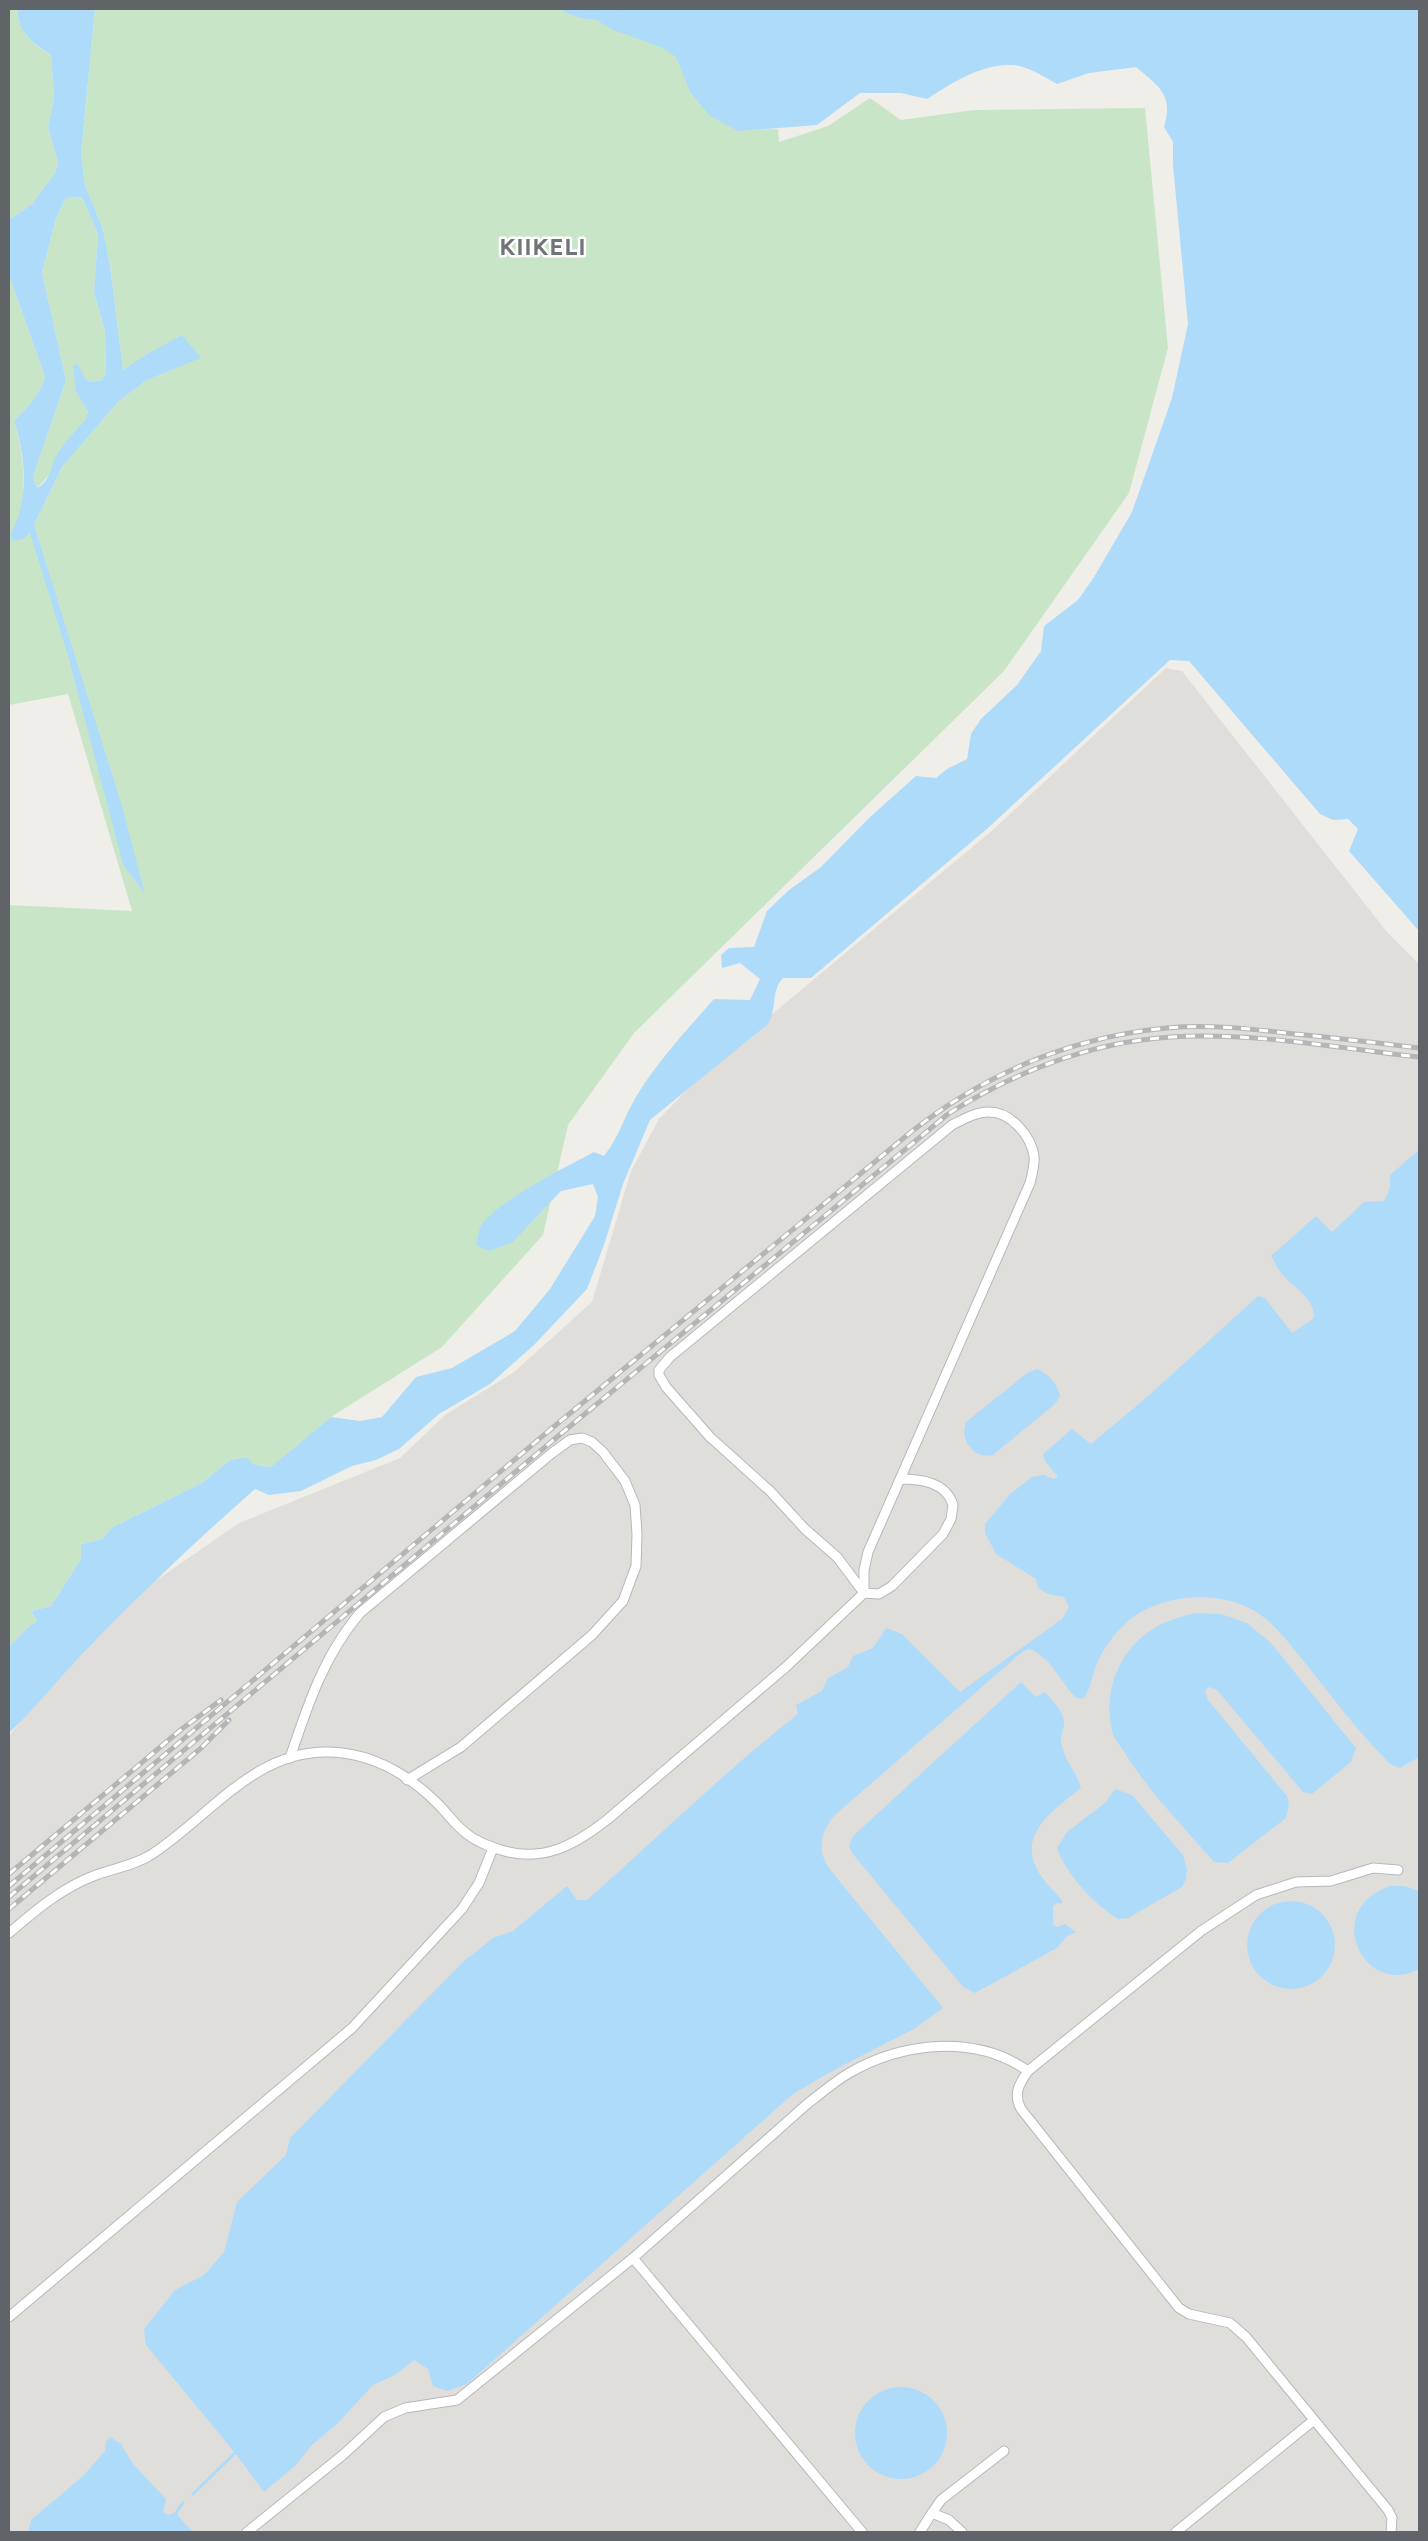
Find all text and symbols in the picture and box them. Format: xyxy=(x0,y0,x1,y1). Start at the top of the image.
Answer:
district label: KIIKELI xyxy=(500,232,586,261)

